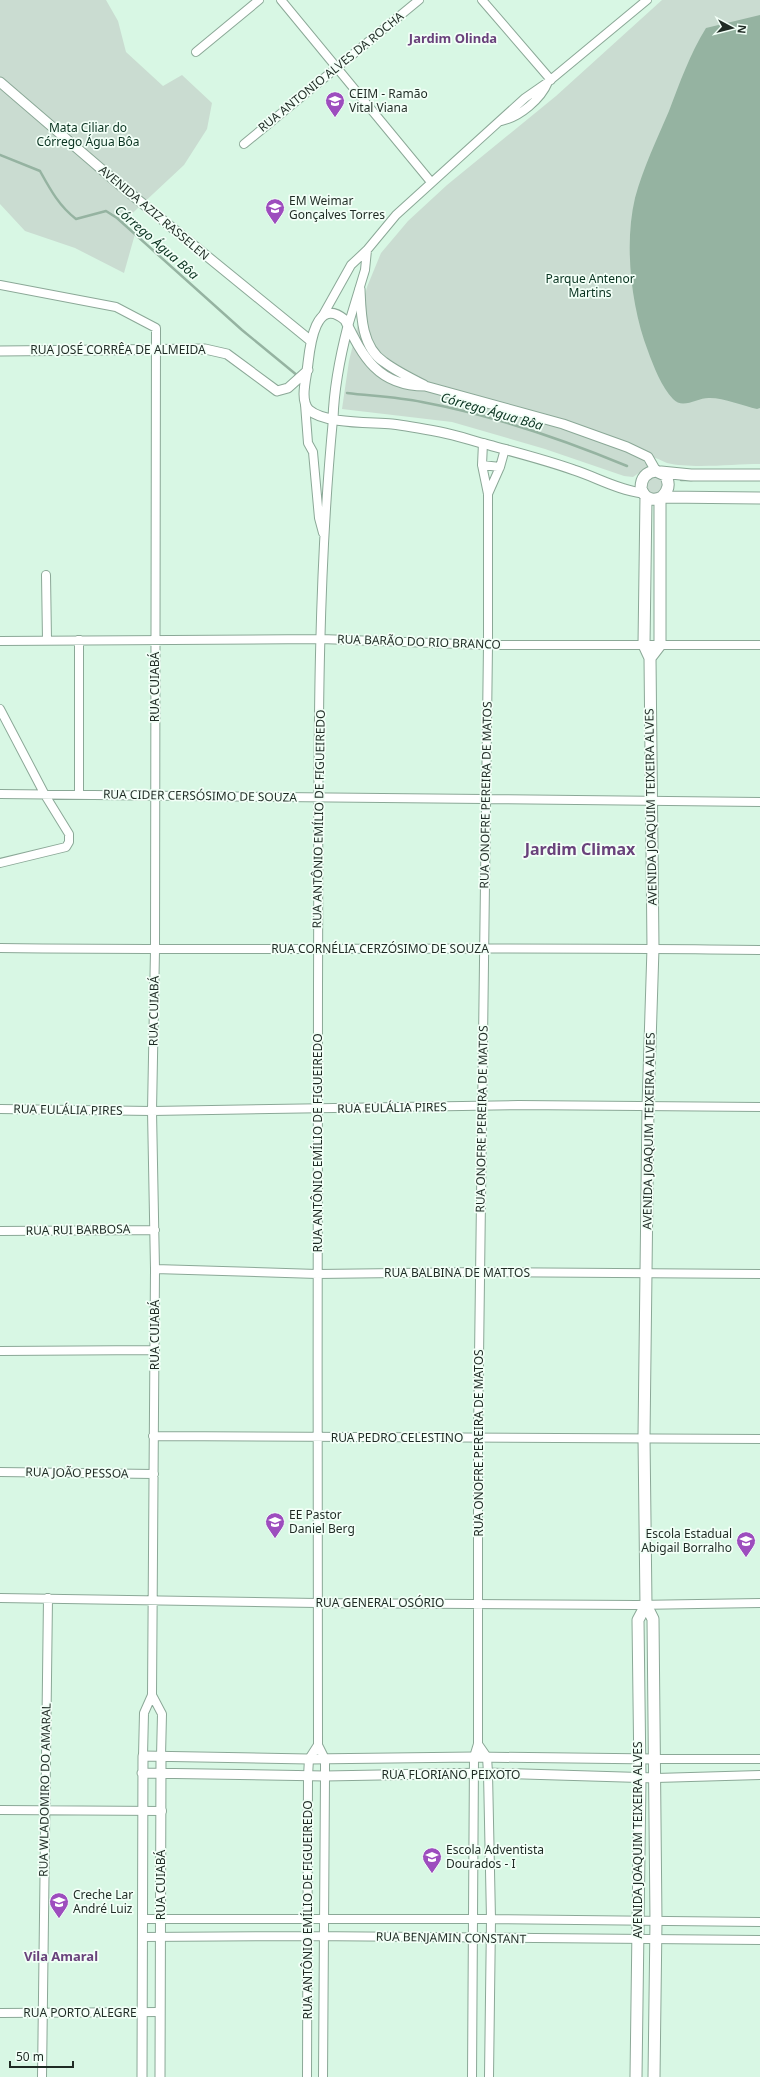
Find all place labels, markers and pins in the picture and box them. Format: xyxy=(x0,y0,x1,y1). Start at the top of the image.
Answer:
place label: CEIM - Ramão Vital Viana xyxy=(349,85,428,116)
school or university icon: CEIM - Ramão Vital Viana xyxy=(324,90,346,118)
place label: EM Weimar Gonçalves Torres xyxy=(289,192,385,223)
school or university icon: EM Weimar Gonçalves Torres xyxy=(264,197,286,225)
place label: EE Pastor Daniel Berg xyxy=(289,1506,355,1537)
school or university icon: EE Pastor Daniel Berg xyxy=(264,1511,286,1539)
place label: Escola Estadual Abigail Borralho xyxy=(641,1525,732,1556)
school or university icon: Escola Estadual Abigail Borralho xyxy=(735,1530,757,1558)
place label: Escola Adventista Dourados - I xyxy=(446,1841,544,1872)
school or university icon: Escola Adventista Dourados - I xyxy=(421,1846,443,1874)
place label: Creche Lar André Luiz xyxy=(73,1886,133,1917)
school or university icon: Creche Lar André Luiz xyxy=(48,1891,70,1919)

